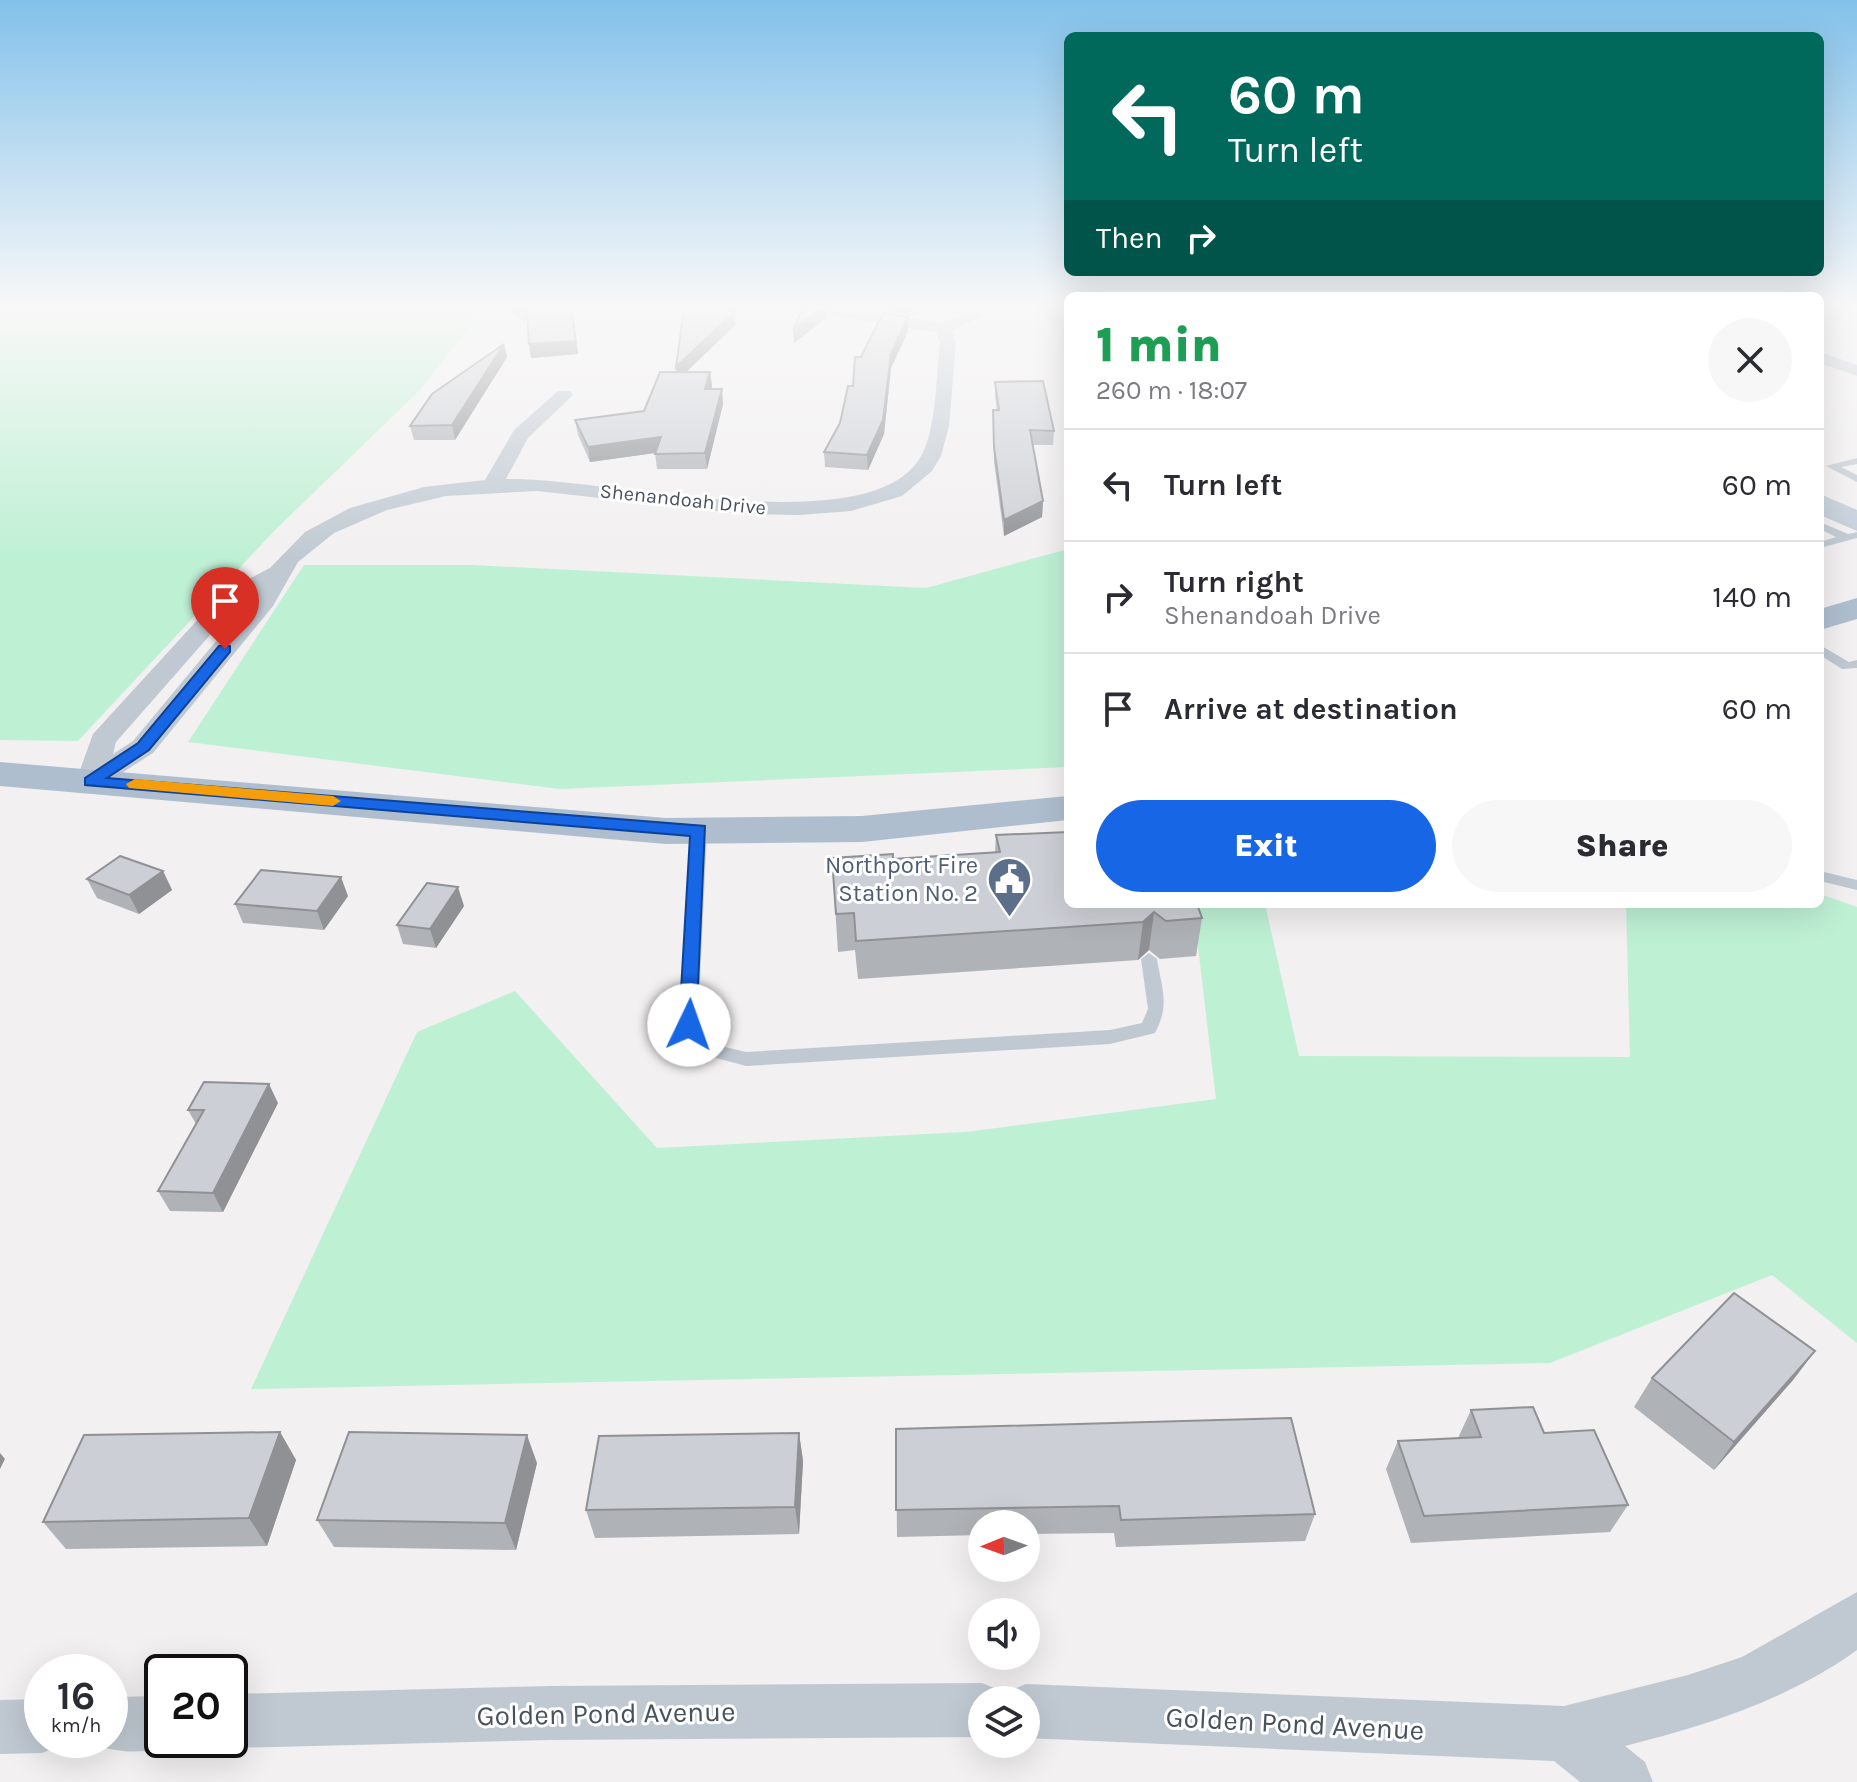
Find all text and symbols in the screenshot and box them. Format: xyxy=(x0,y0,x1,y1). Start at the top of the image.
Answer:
text: 60 m xyxy=(1228,62,1365,127)
icon: left xyxy=(1096,64,1200,168)
text: Turn left xyxy=(1228,129,1363,171)
icon: right xyxy=(1179,216,1223,260)
text: Then xyxy=(1096,220,1163,256)
text: 1 min xyxy=(1096,317,1222,373)
button: close xyxy=(1708,318,1792,402)
text: 260 m · 18:07 xyxy=(1096,375,1247,406)
icon: left xyxy=(1096,463,1140,507)
text: Turn left xyxy=(1164,467,1282,503)
text: 60 m xyxy=(1722,467,1792,503)
street label: Shenandoah Drive xyxy=(599,479,767,520)
text: Turn right xyxy=(1164,564,1304,600)
pin xyxy=(191,567,259,649)
icon: right xyxy=(1096,575,1140,619)
icon: arrive xyxy=(203,579,247,623)
text: 140 m xyxy=(1712,579,1792,615)
text: Shenandoah Drive xyxy=(1164,600,1381,631)
icon: arrive xyxy=(1096,687,1140,731)
text: Arrive at destination xyxy=(1164,691,1458,727)
text: 60 m xyxy=(1722,691,1792,727)
button: Exit xyxy=(1096,800,1436,892)
button: Share xyxy=(1452,800,1792,892)
place label: Northport Fire Station No. 2 xyxy=(825,851,978,907)
public building icon: Northport Fire Station No. 2 xyxy=(985,855,1033,918)
position arrow xyxy=(647,983,731,1067)
north arrow xyxy=(968,1510,1040,1582)
map controls xyxy=(968,1510,1040,1758)
button: sound xyxy=(968,1598,1040,1670)
speed limit sign: 20 xyxy=(144,1654,248,1758)
text: 16 xyxy=(57,1672,95,1719)
button: layers xyxy=(968,1686,1040,1758)
street label: Golden Pond Avenue xyxy=(476,1695,736,1732)
street label: Golden Pond Avenue xyxy=(1165,1700,1425,1747)
text: km/h xyxy=(51,1714,101,1737)

